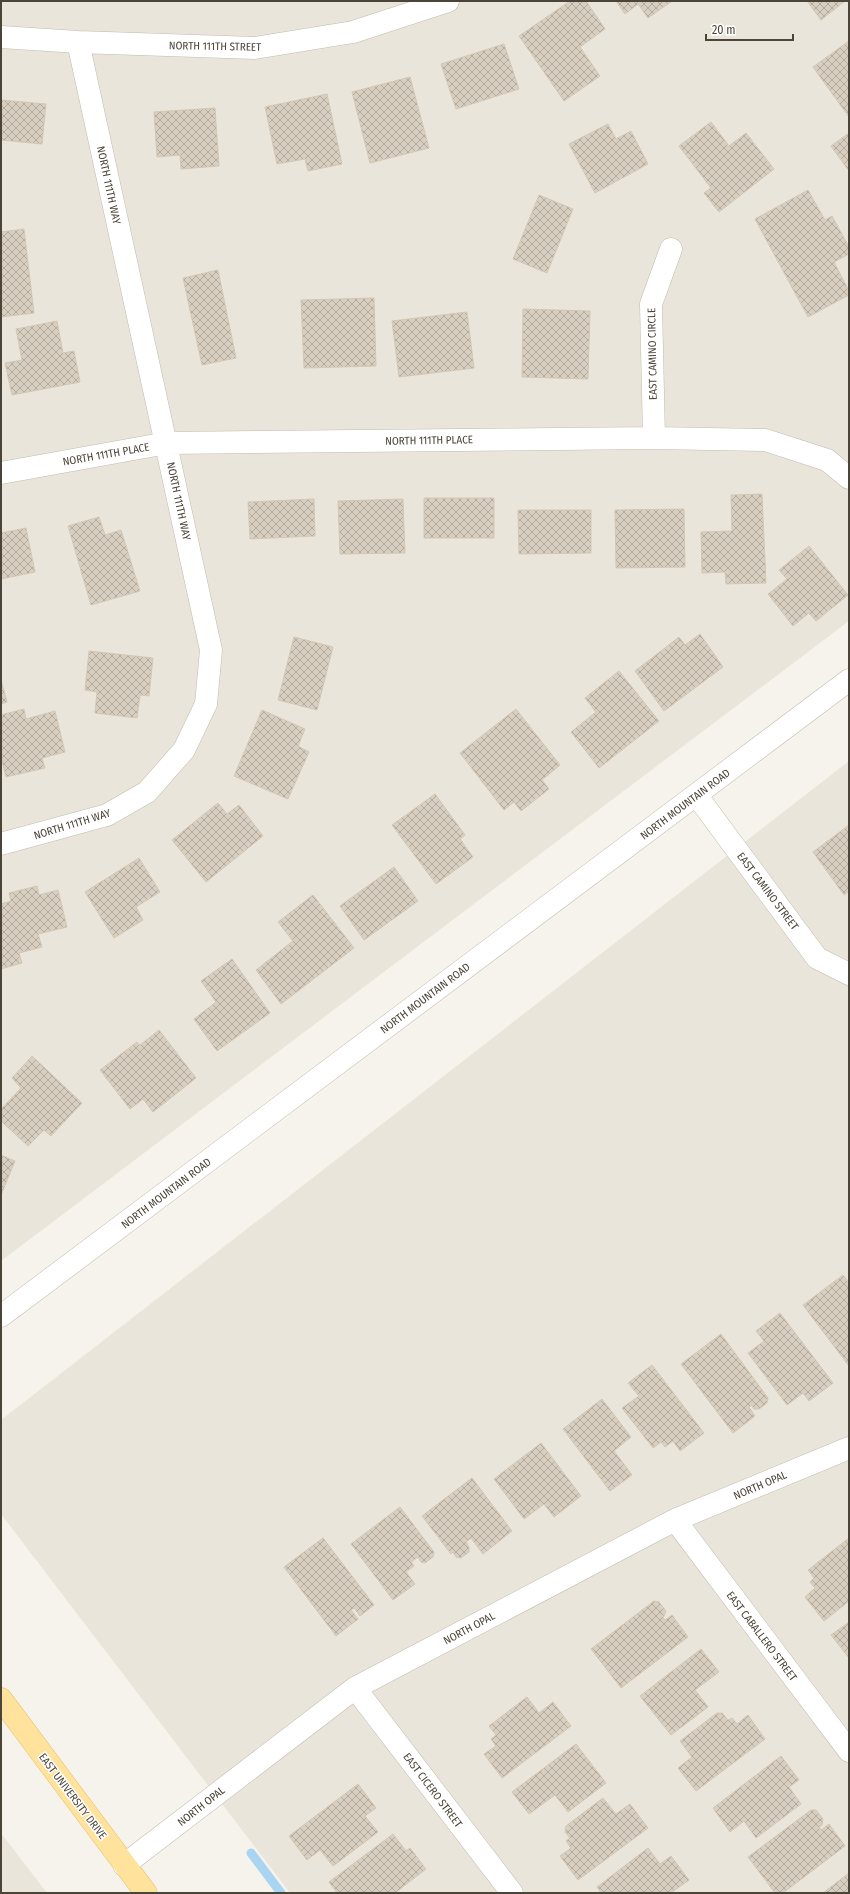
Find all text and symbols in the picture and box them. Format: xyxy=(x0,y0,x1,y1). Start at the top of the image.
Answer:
scale bar xyxy=(706,16,793,42)
text: 20 m xyxy=(712,23,736,37)
street label: NORTH 111TH STREET xyxy=(169,39,262,54)
street label: NORTH 111TH WAY xyxy=(94,145,123,226)
street label: EAST CAMINO CIRCLE xyxy=(645,308,660,400)
street label: NORTH 111TH PLACE xyxy=(385,433,473,448)
street label: NORTH 111TH PLACE xyxy=(62,440,150,469)
street label: NORTH 111TH WAY xyxy=(164,461,193,542)
street label: NORTH MOUNTAIN ROAD xyxy=(638,766,733,842)
street label: NORTH 111TH WAY xyxy=(32,806,113,842)
street label: EAST CAMINO STREET xyxy=(734,850,802,933)
street label: NORTH MOUNTAIN ROAD xyxy=(378,960,473,1036)
street label: NORTH MOUNTAIN ROAD xyxy=(119,1155,214,1231)
street label: NORTH OPAL xyxy=(732,1468,789,1502)
street label: EAST CABALLERO STREET xyxy=(724,1589,800,1684)
street label: NORTH OPAL xyxy=(441,1609,497,1647)
street label: EAST CICERO STREET xyxy=(400,1750,465,1831)
street label: EAST UNIVERSITY DRIVE xyxy=(36,1751,109,1842)
street label: NORTH OPAL xyxy=(175,1784,228,1829)

